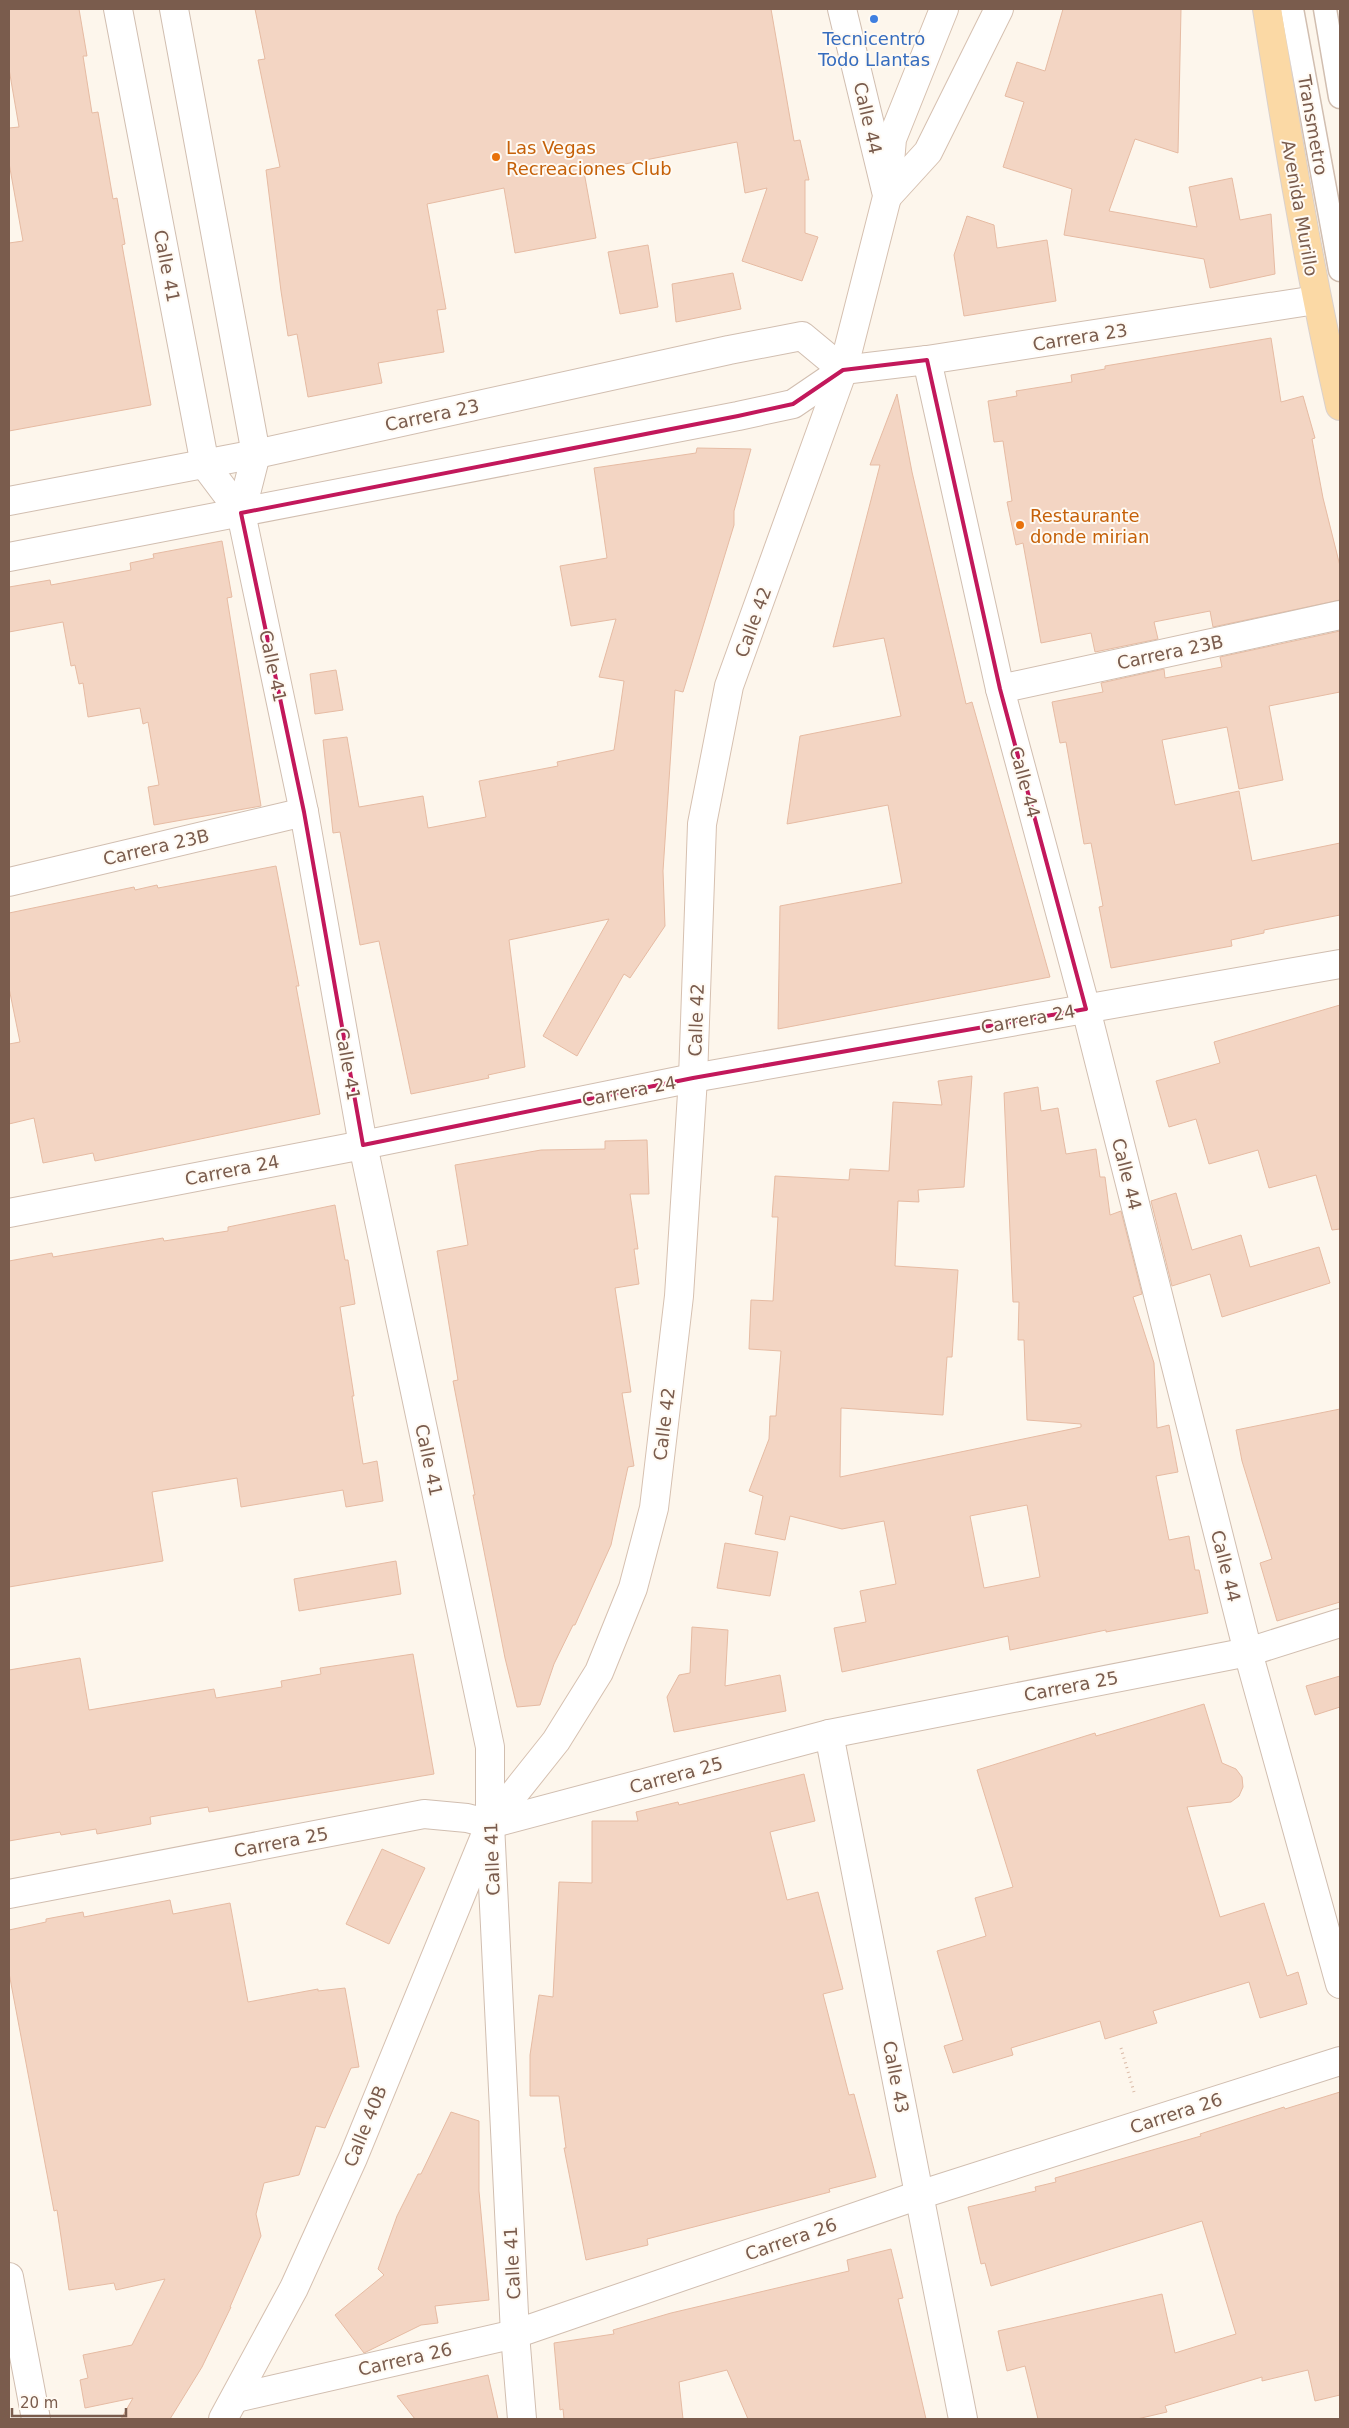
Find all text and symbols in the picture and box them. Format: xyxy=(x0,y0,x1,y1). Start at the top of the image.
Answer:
marker: Tecnicentro Todo Llantas xyxy=(868,13,880,25)
place label: Tecnicentro Todo Llantas xyxy=(817,28,930,70)
street label: Transmetro xyxy=(1294,72,1332,177)
street label: Calle 44 xyxy=(850,80,886,156)
place label: Las Vegas Recreaciones Club xyxy=(506,137,672,179)
street label: Avenida Murillo xyxy=(1278,138,1322,278)
marker: Las Vegas Recreaciones Club xyxy=(490,151,502,163)
street label: Calle 41 xyxy=(150,228,184,304)
street label: Carrera 23 xyxy=(1031,319,1129,355)
street label: Carrera 23 xyxy=(383,395,481,435)
place label: Restaurante donde mirian xyxy=(1030,505,1149,547)
marker: Restaurante donde mirian xyxy=(1014,519,1026,531)
street label: Calle 42 xyxy=(731,584,775,660)
street label: Calle 41 xyxy=(255,628,291,704)
street label: Carrera 23B xyxy=(1115,630,1225,674)
street label: Calle 44 xyxy=(1005,744,1045,820)
street label: Carrera 23B xyxy=(101,825,211,869)
street label: Calle 42 xyxy=(684,983,708,1057)
street label: Carrera 24 xyxy=(979,1000,1077,1038)
street label: Calle 41 xyxy=(331,1026,365,1102)
street label: Carrera 24 xyxy=(580,1072,678,1110)
street label: Calle 44 xyxy=(1108,1136,1146,1212)
street label: Carrera 24 xyxy=(183,1151,281,1189)
street label: Calle 42 xyxy=(649,1386,679,1462)
street label: Calle 41 xyxy=(411,1422,447,1498)
street label: Calle 44 xyxy=(1207,1528,1245,1604)
street label: Carrera 25 xyxy=(1022,1667,1120,1705)
street label: Carrera 25 xyxy=(627,1752,725,1798)
street label: Calle 41 xyxy=(480,1822,504,1896)
street label: Carrera 25 xyxy=(232,1823,330,1861)
street label: Calle 43 xyxy=(879,2039,913,2115)
street label: Calle 40B xyxy=(339,2082,391,2170)
street label: Carrera 26 xyxy=(1127,2088,1225,2138)
street label: Carrera 26 xyxy=(742,2213,840,2265)
street label: Calle 41 xyxy=(500,2226,524,2300)
street label: Carrera 26 xyxy=(356,2338,454,2380)
scale bar xyxy=(12,2386,126,2418)
text: 20 m xyxy=(20,2394,58,2412)

